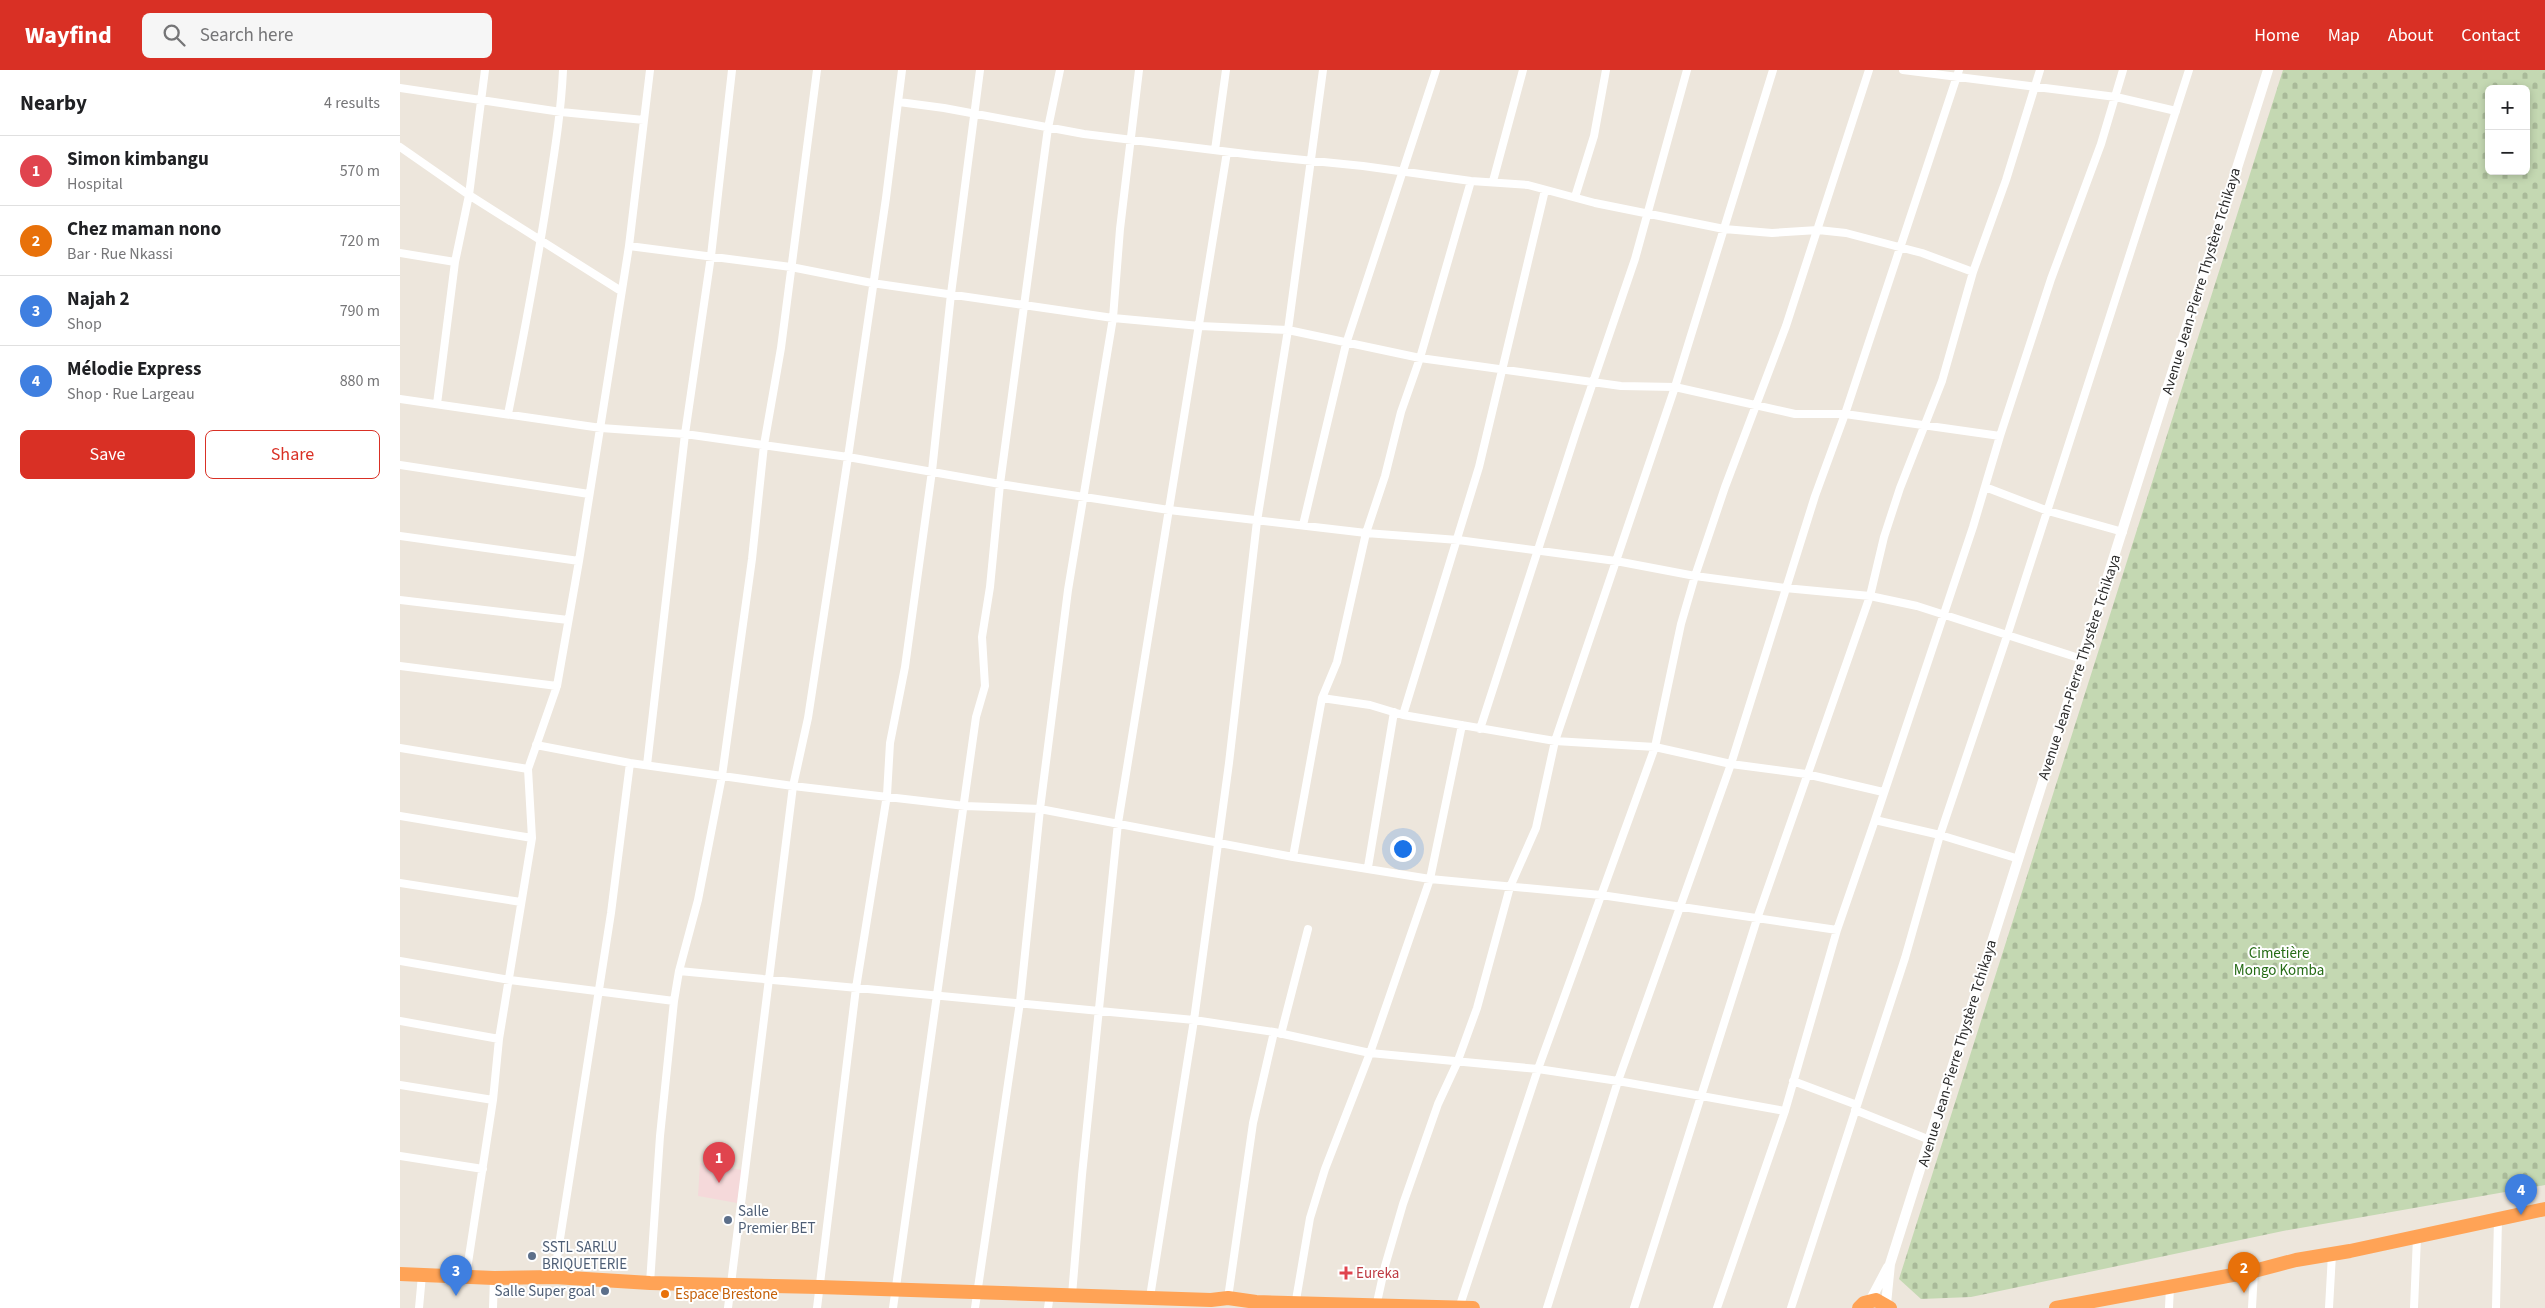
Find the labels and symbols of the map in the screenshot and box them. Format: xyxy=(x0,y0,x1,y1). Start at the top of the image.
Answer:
street label: Avenue Jean-Pierre Thystère Tchikaya xyxy=(2157,165,2246,397)
street label: Avenue Jean-Pierre Thystère Tchikaya xyxy=(2033,552,2126,783)
your location xyxy=(1390,836,1416,862)
street label: Avenue Jean-Pierre Thystère Tchikaya xyxy=(1913,937,2002,1169)
park label: Cimetière Mongo Komba xyxy=(2234,943,2324,981)
pin: 1 xyxy=(703,1142,735,1183)
pin: 4 xyxy=(2505,1174,2537,1215)
place label: Salle Premier BET xyxy=(738,1201,816,1239)
marker: Salle Premier BET xyxy=(722,1214,734,1226)
place label: SSTL SARLU BRIQUETERIE xyxy=(542,1237,627,1275)
marker: SSTL SARLU BRIQUETERIE xyxy=(526,1250,538,1262)
pin: 2 xyxy=(2228,1252,2260,1293)
pin: 3 xyxy=(440,1255,472,1296)
place label: Eureka xyxy=(1356,1263,1399,1284)
marker: Eureka xyxy=(1340,1267,1352,1279)
place label: Salle Super goal xyxy=(495,1281,595,1302)
place label: Espace Brestone xyxy=(675,1284,778,1305)
marker: Salle Super goal xyxy=(599,1285,611,1297)
marker: Espace Brestone xyxy=(659,1288,671,1300)

